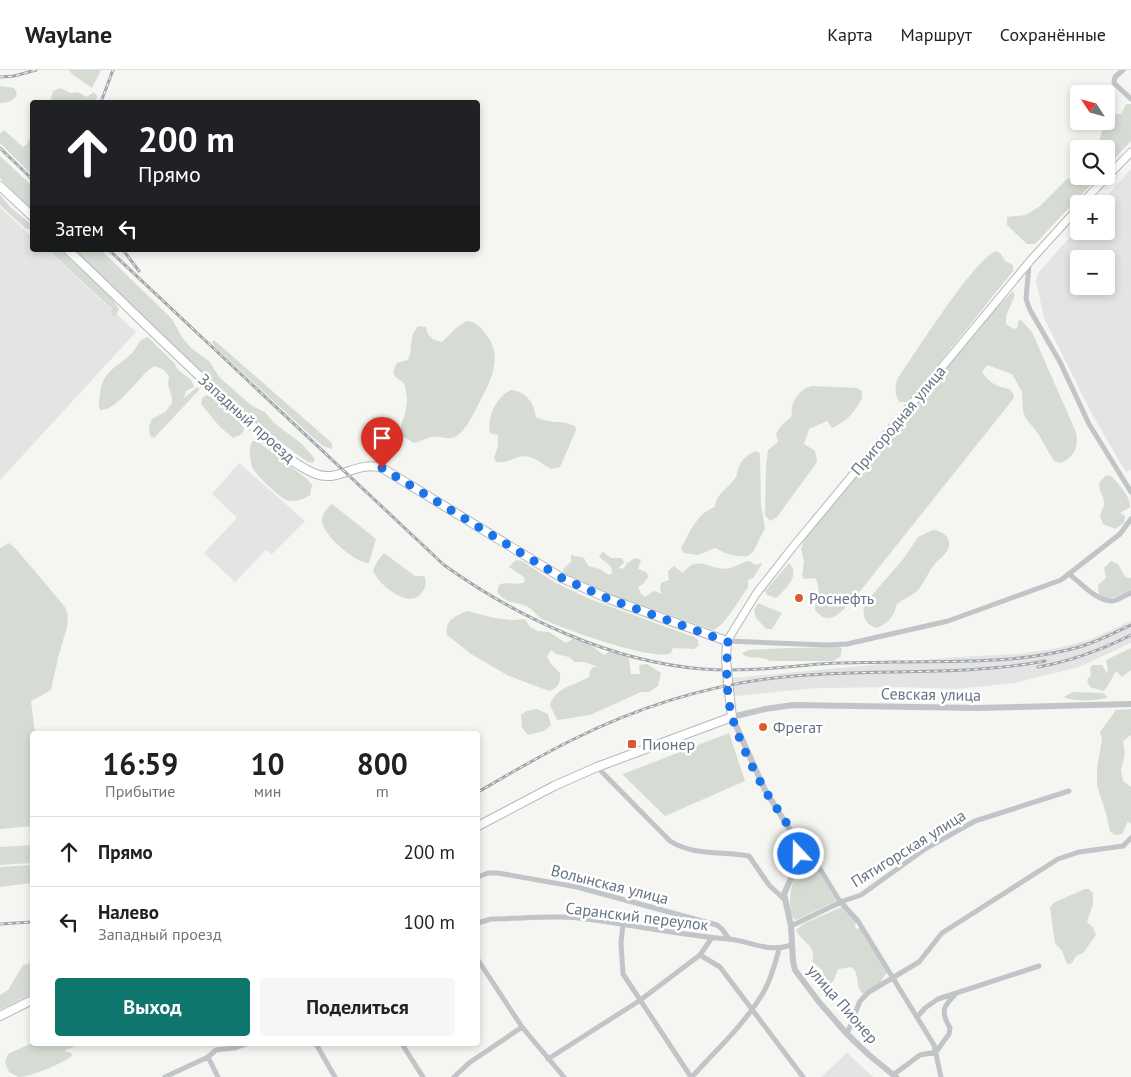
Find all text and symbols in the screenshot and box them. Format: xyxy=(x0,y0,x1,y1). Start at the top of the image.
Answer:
text: Waylane xyxy=(25,19,112,50)
text: Карта xyxy=(827,23,873,46)
text: Маршрут xyxy=(901,23,972,46)
text: Сохранённые xyxy=(1000,23,1106,46)
north arrow xyxy=(1070,85,1115,130)
map controls xyxy=(1070,85,1115,295)
text: 200 m xyxy=(138,116,235,162)
icon: ahead xyxy=(55,120,120,185)
button: search xyxy=(1070,140,1115,185)
text: Прямо xyxy=(138,160,201,188)
button: + xyxy=(1070,195,1115,240)
icon: left xyxy=(114,215,142,243)
text: Затем xyxy=(55,217,104,241)
button: − xyxy=(1070,250,1115,295)
street label: Пригородная улица xyxy=(846,361,950,479)
street label: Западный проезд xyxy=(194,369,300,467)
pin xyxy=(361,417,403,468)
icon: arrive xyxy=(368,424,396,452)
place label: Роснефть xyxy=(809,588,874,608)
marker: Роснефть xyxy=(793,592,805,604)
street label: Севская улица xyxy=(881,683,981,705)
place label: Фрегат xyxy=(773,717,823,737)
marker: Фрегат xyxy=(757,721,769,733)
place label: Пионер xyxy=(642,734,695,754)
marker: Пионер xyxy=(626,738,638,750)
text: 16:59 xyxy=(102,744,178,783)
text: 10 xyxy=(251,744,285,783)
text: 800 xyxy=(357,744,408,783)
text: Прибытие xyxy=(105,781,175,801)
text: мин xyxy=(254,781,281,801)
text: m xyxy=(376,781,389,801)
street label: Пятигорская улица xyxy=(847,805,969,891)
position arrow xyxy=(772,827,824,879)
icon: ahead xyxy=(55,838,83,866)
text: Прямо xyxy=(98,840,153,864)
text: 200 m xyxy=(403,840,455,864)
street label: Волынская улица xyxy=(549,860,671,908)
street label: Саранский переулок xyxy=(565,897,710,935)
text: Налево xyxy=(98,900,159,924)
icon: left xyxy=(55,908,83,936)
text: 100 m xyxy=(403,910,455,934)
text: Западный проезд xyxy=(98,924,222,944)
street label: улица Пионер xyxy=(803,960,883,1048)
button: Выход xyxy=(55,978,250,1036)
button: Поделиться xyxy=(260,978,455,1036)

